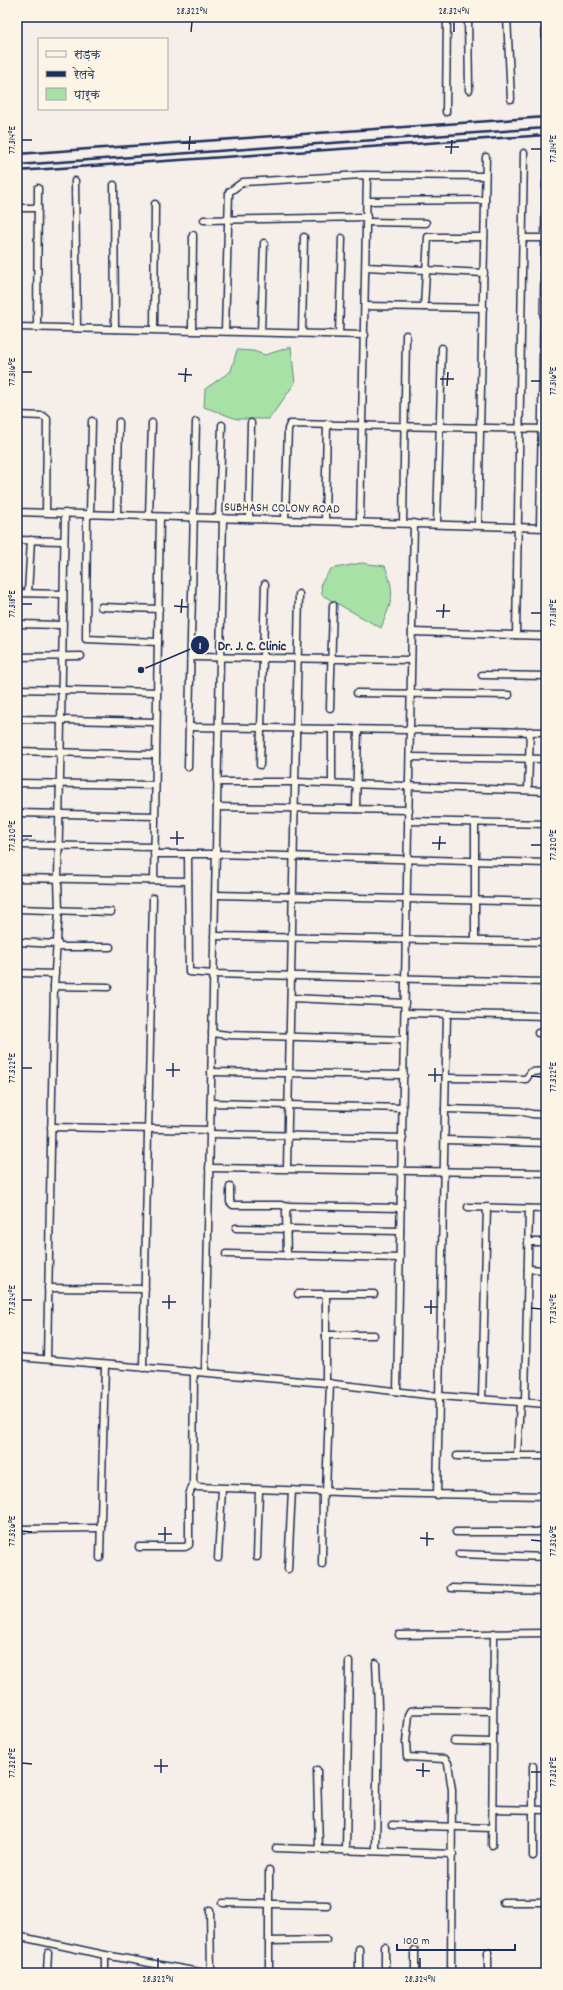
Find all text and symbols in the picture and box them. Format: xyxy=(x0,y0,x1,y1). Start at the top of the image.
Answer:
text: 28.322°N xyxy=(176,5,208,19)
text: 28.324°N xyxy=(438,5,470,19)
legend xyxy=(38,38,168,110)
text: सड़क xyxy=(73,47,102,64)
text: रेलवे xyxy=(72,67,95,84)
text: पार्क xyxy=(73,87,101,104)
text: 77.314°E xyxy=(6,126,20,154)
text: 77.314°E xyxy=(547,135,561,163)
text: 77.316°E xyxy=(6,357,20,386)
text: 77.316°E xyxy=(547,366,561,395)
street label: SUBHASH COLONY ROAD xyxy=(224,498,340,520)
text: 77.318°E xyxy=(6,590,20,618)
text: 77.318°E xyxy=(547,599,561,627)
callout: Dr. J. C. Clinic xyxy=(190,632,294,658)
text: Dr. J. C. Clinic xyxy=(218,637,287,657)
text: 1 xyxy=(199,638,202,655)
text: 77.320°E xyxy=(6,820,20,852)
text: 77.320°E xyxy=(547,829,561,861)
text: 77.322°E xyxy=(6,1052,20,1083)
text: 77.322°E xyxy=(547,1061,561,1092)
text: 77.324°E xyxy=(6,1285,20,1315)
text: 77.324°E xyxy=(547,1294,561,1324)
text: 77.326°E xyxy=(6,1515,20,1546)
text: 77.326°E xyxy=(547,1525,561,1556)
text: 77.328°E xyxy=(6,1748,20,1778)
text: 77.328°E xyxy=(547,1757,561,1787)
scale bar xyxy=(397,1926,515,1952)
text: 100 m xyxy=(403,1933,430,1950)
text: 28.322°N xyxy=(142,1973,174,1987)
text: 28.324°N xyxy=(404,1973,436,1987)

